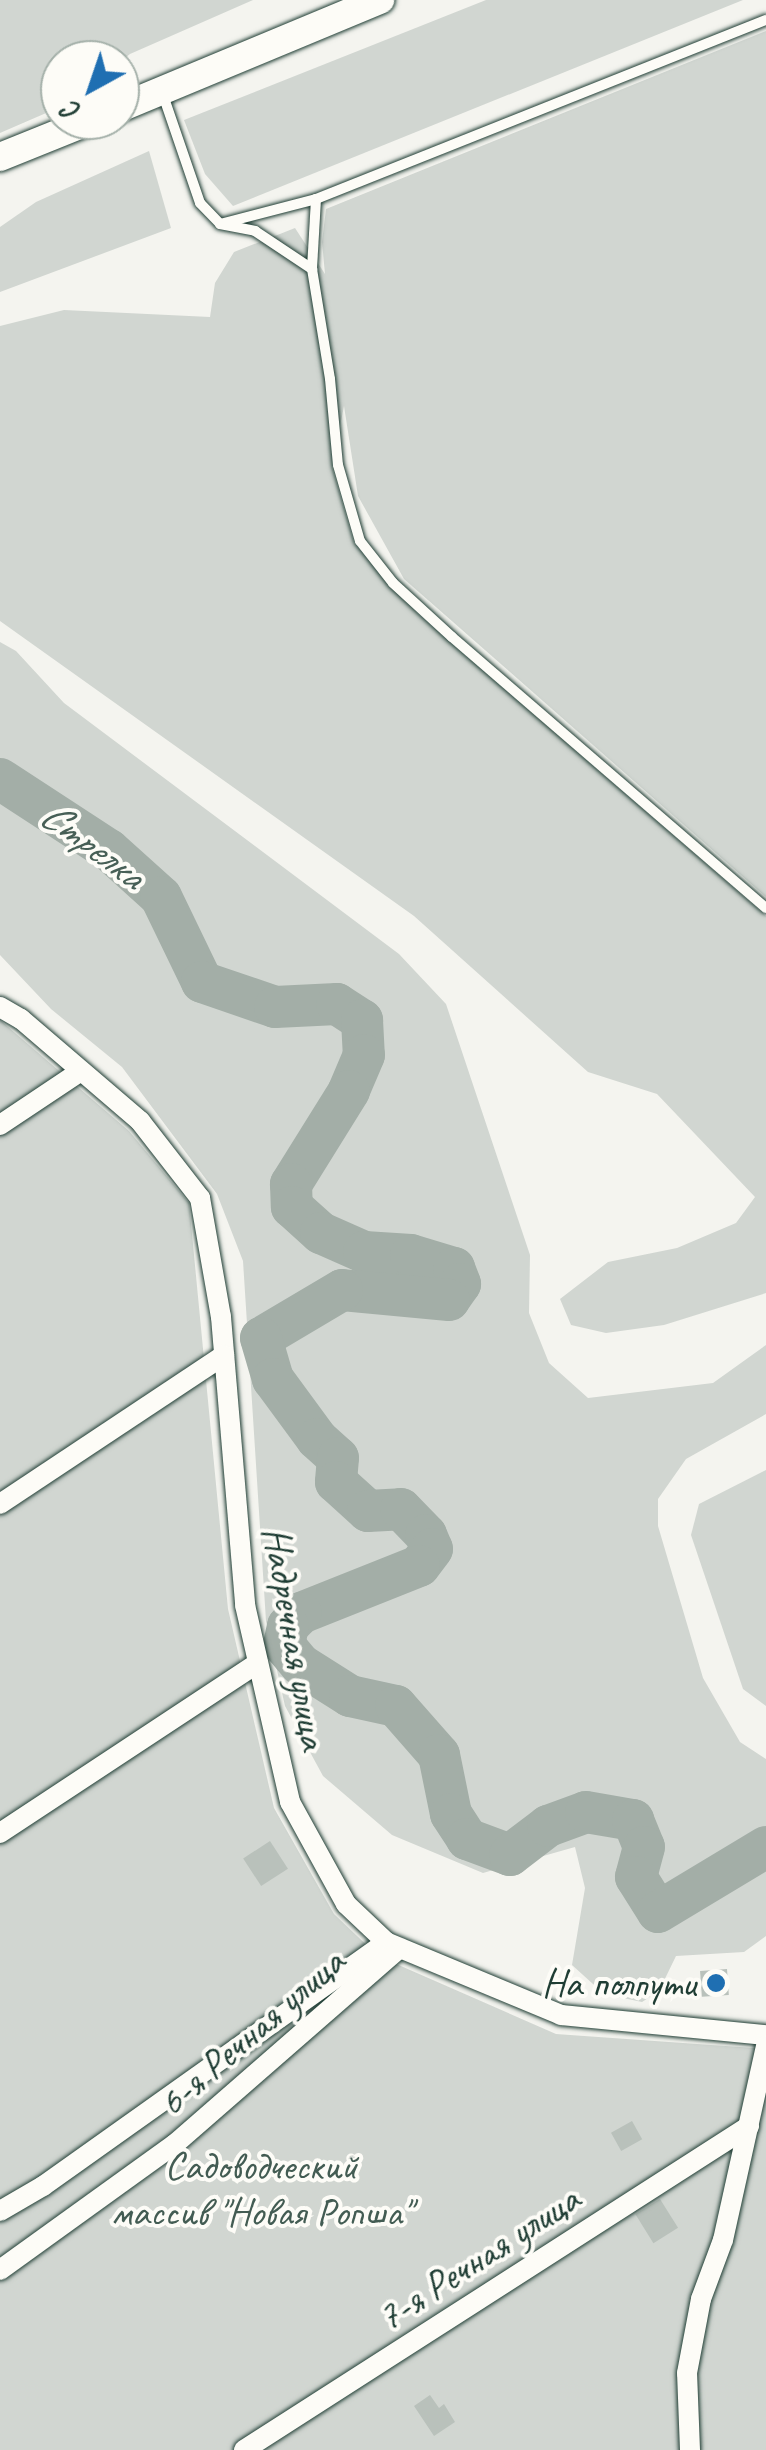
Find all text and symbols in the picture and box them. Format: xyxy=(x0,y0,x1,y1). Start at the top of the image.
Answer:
north arrow xyxy=(40,40,140,140)
text: С xyxy=(55,94,88,130)
water label: Стрелка xyxy=(30,790,154,900)
street label: Надречная улица xyxy=(251,1521,339,1755)
street label: 6-я Речная улица xyxy=(148,1938,354,2126)
place label: На полпути xyxy=(542,1959,696,2007)
marker: На полпути xyxy=(705,1972,727,1994)
park label: Садоводческий массив "Новая Ропша" xyxy=(112,2142,410,2236)
street label: 7-я Речная улица xyxy=(368,2175,588,2341)

